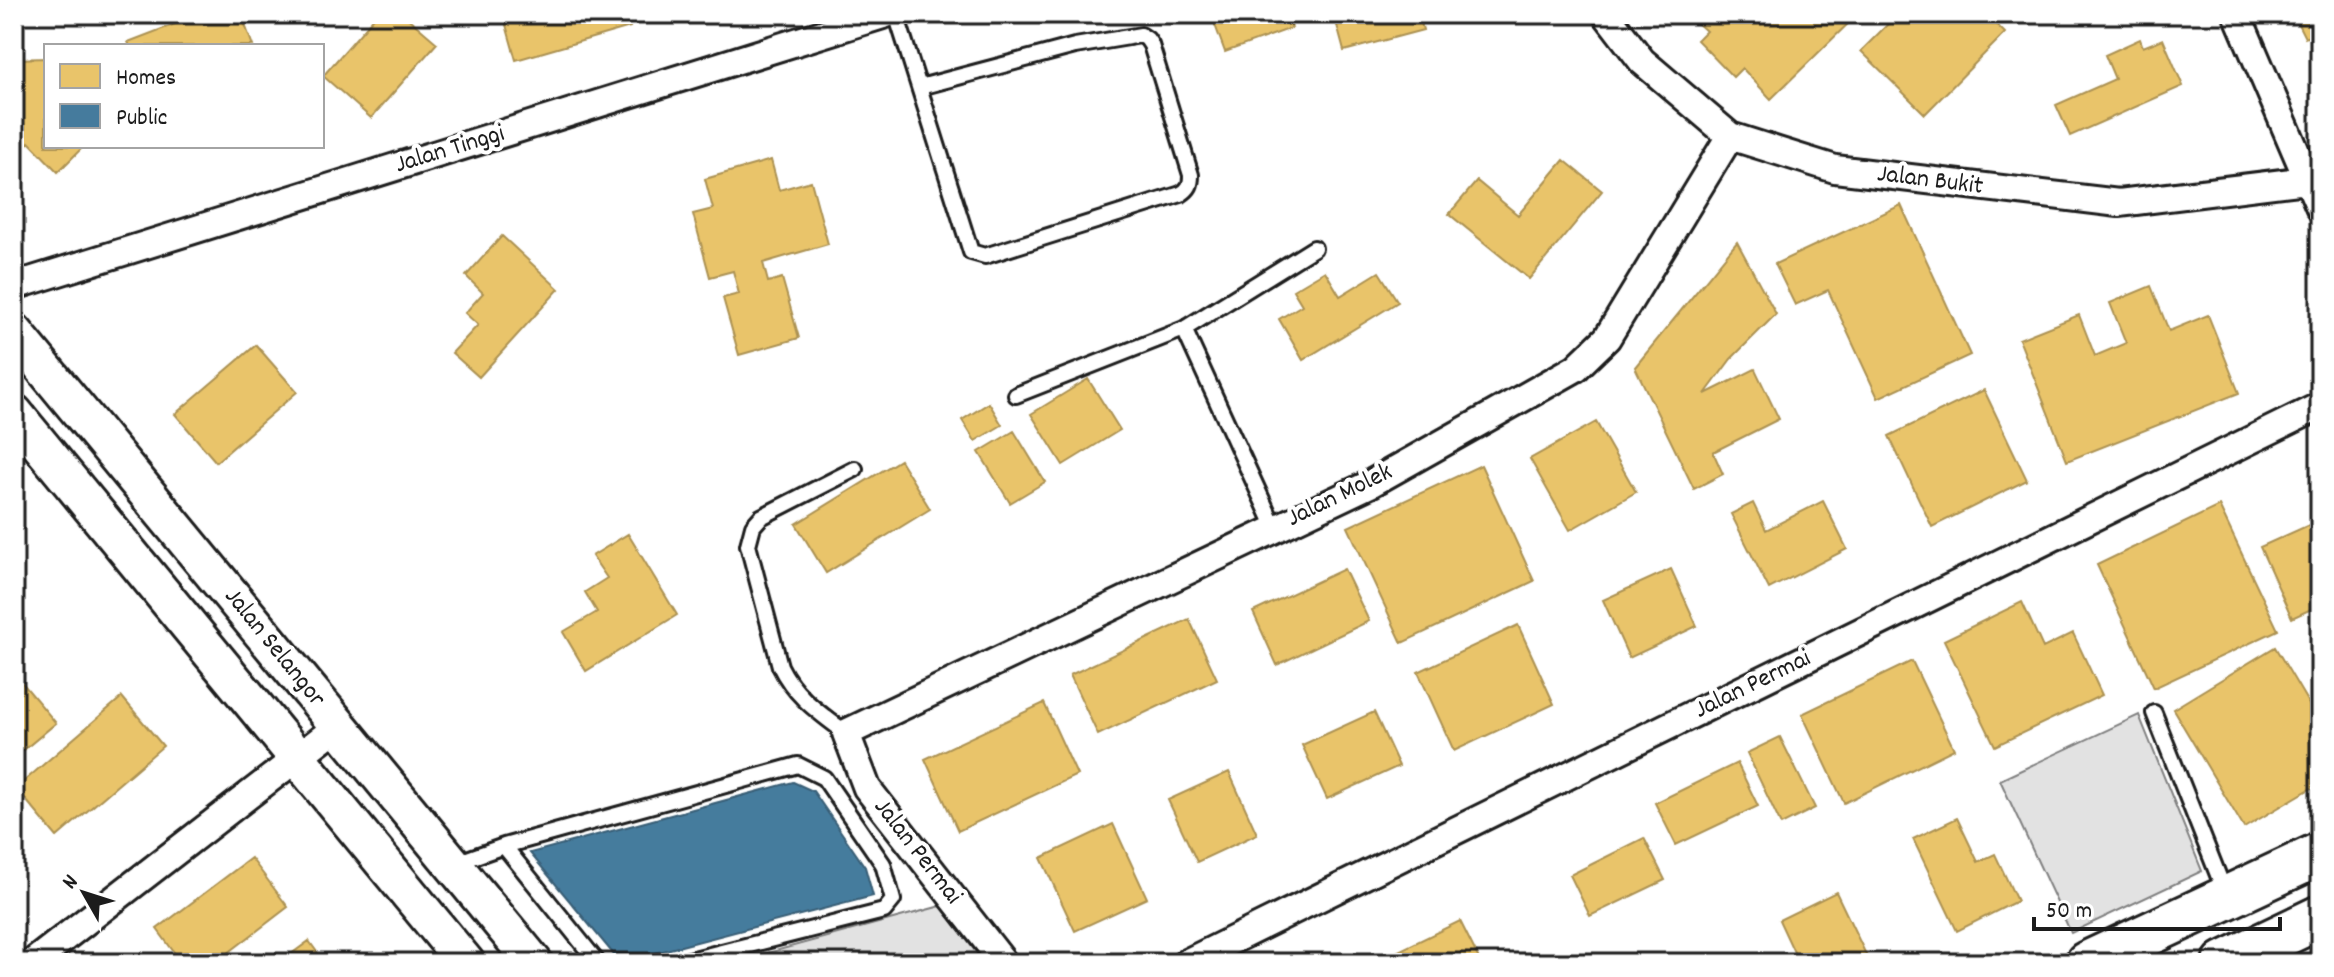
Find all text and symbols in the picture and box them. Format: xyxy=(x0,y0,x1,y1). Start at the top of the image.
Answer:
legend xyxy=(44,44,324,148)
text: Homes xyxy=(116,62,176,96)
text: Public xyxy=(116,102,167,136)
street label: Jalan Tinggi xyxy=(391,116,510,184)
street label: Jalan Bukit xyxy=(1875,156,1986,206)
street label: Jalan Molek xyxy=(1281,455,1399,537)
street label: Jalan Selangor xyxy=(214,580,334,716)
street label: Jalan Permai xyxy=(1688,641,1818,729)
street label: Jalan Permai xyxy=(864,791,970,913)
north arrow xyxy=(44,853,124,933)
text: N xyxy=(56,869,87,897)
scale bar xyxy=(2034,881,2280,931)
text: 50 m xyxy=(2046,895,2092,929)

